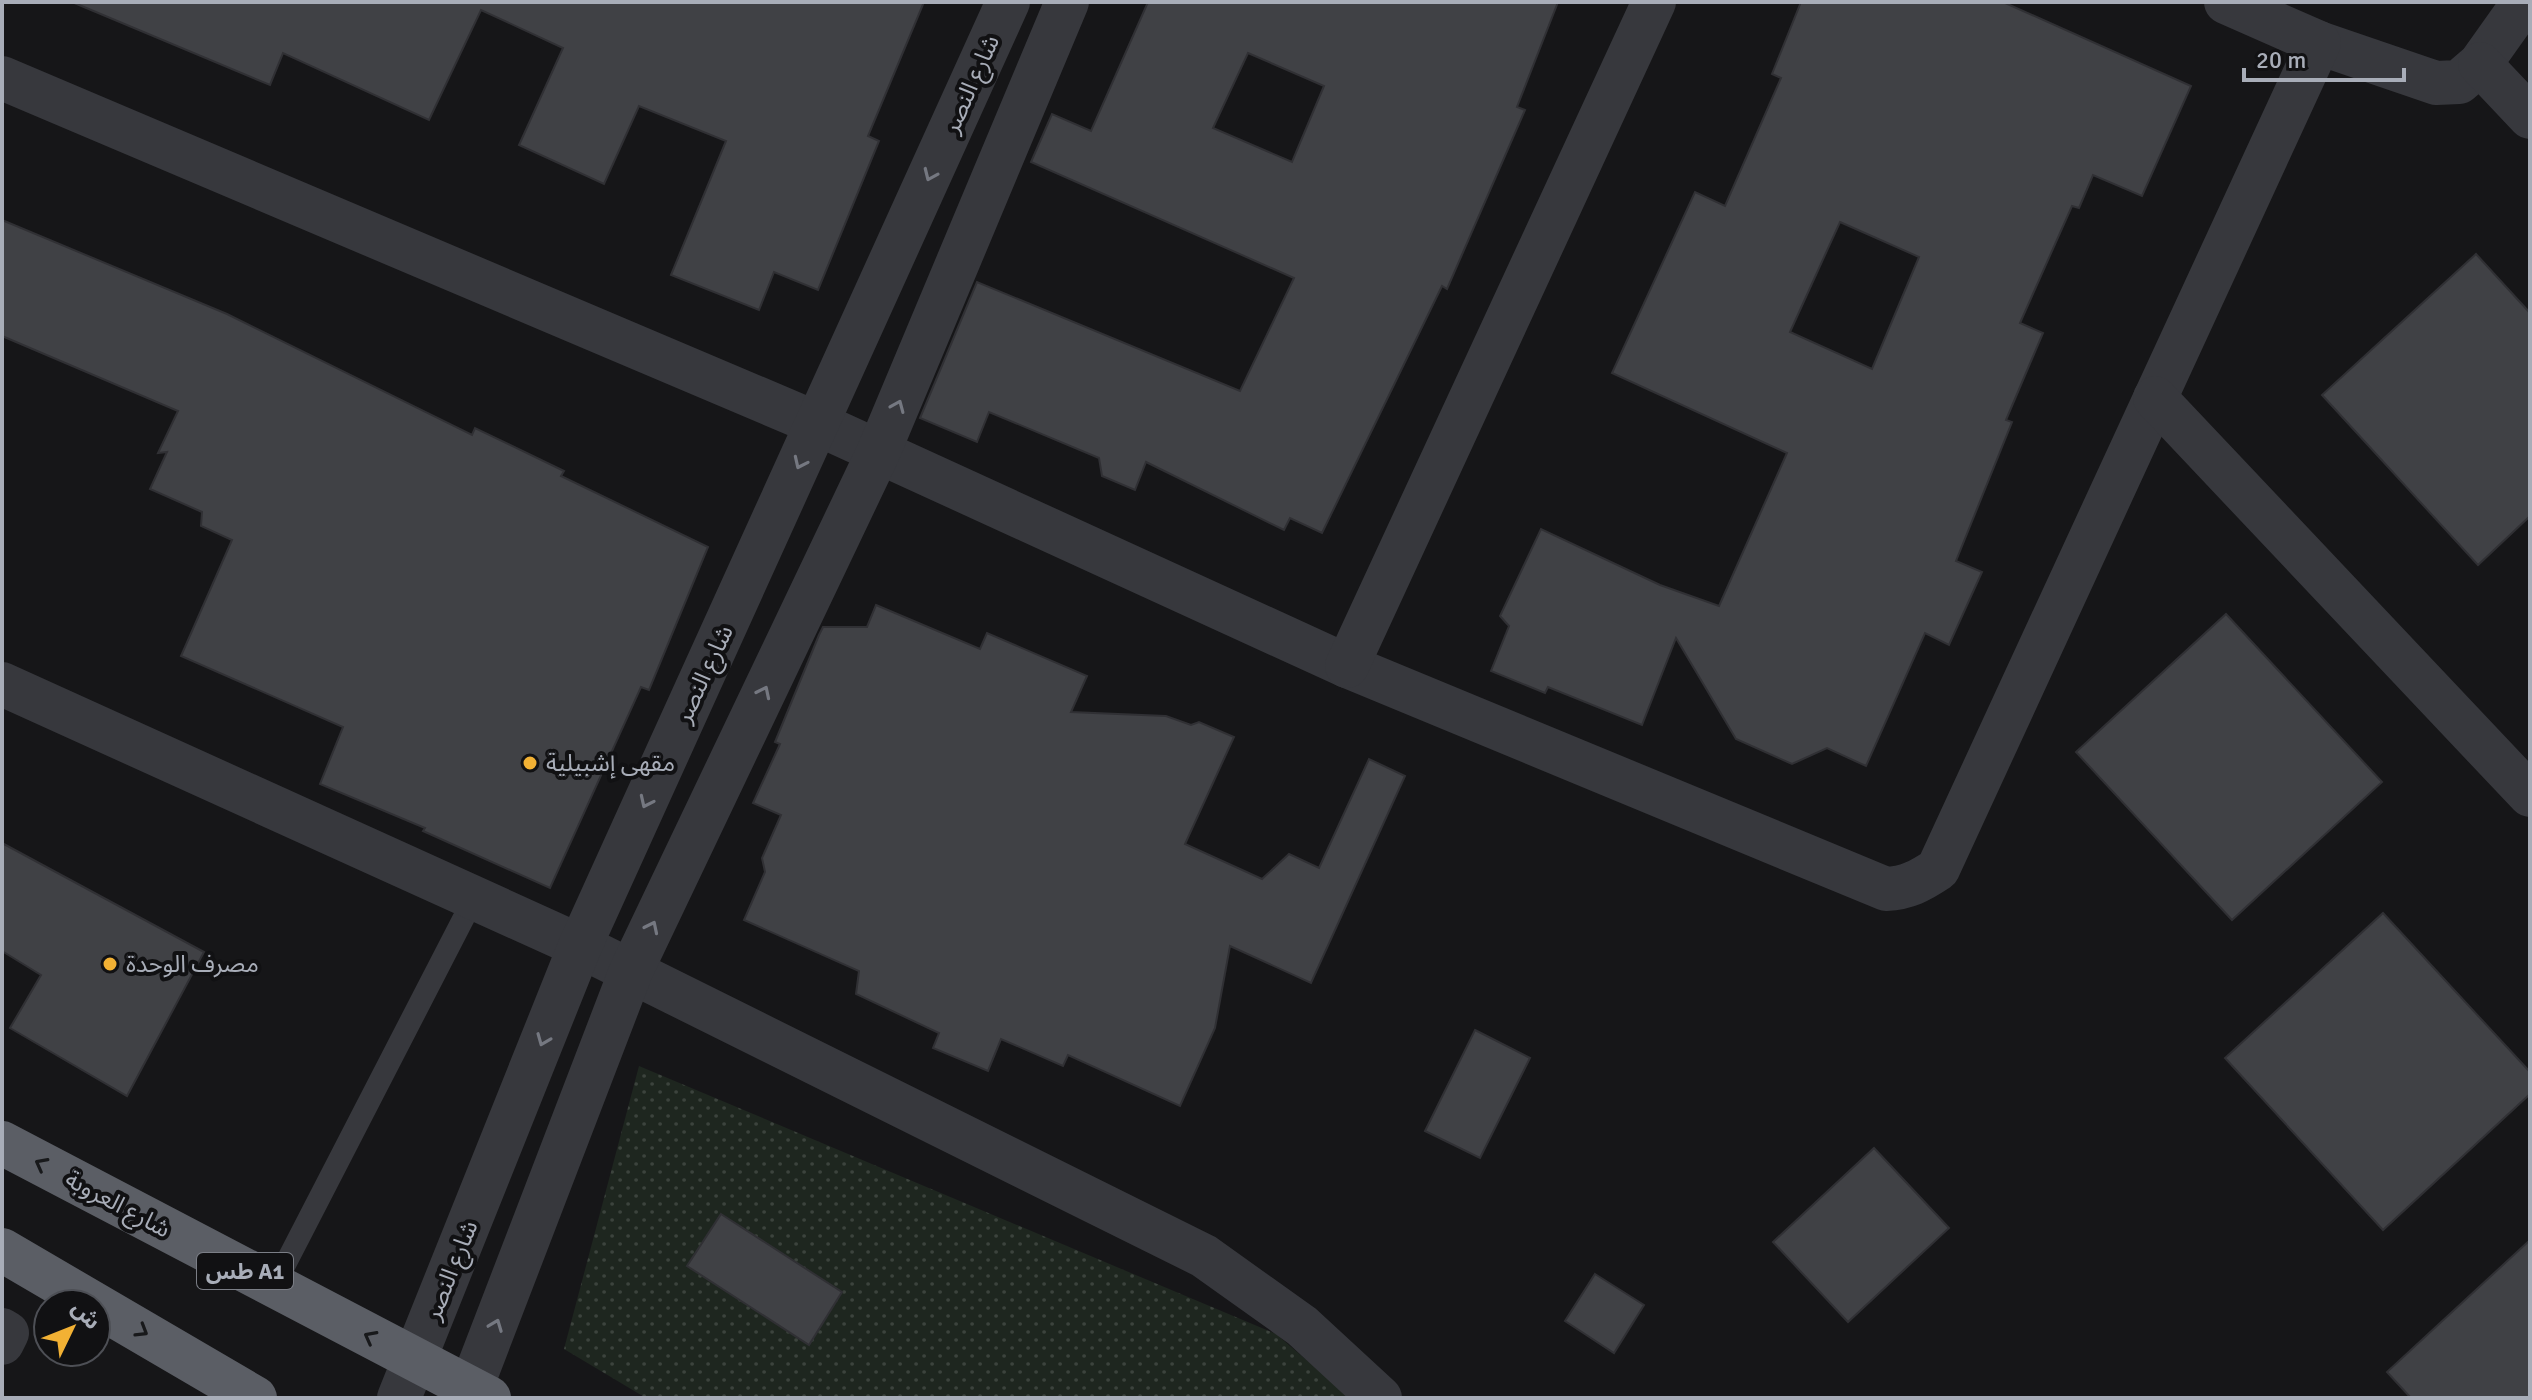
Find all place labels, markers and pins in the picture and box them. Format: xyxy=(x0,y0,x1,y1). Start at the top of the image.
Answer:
place label: مقهى إشبيلية xyxy=(546,748,675,779)
marker: مقهى إشبيلية xyxy=(521,754,539,772)
place label: مصرف الوحدة xyxy=(126,949,259,979)
marker: مصرف الوحدة xyxy=(101,955,119,973)

